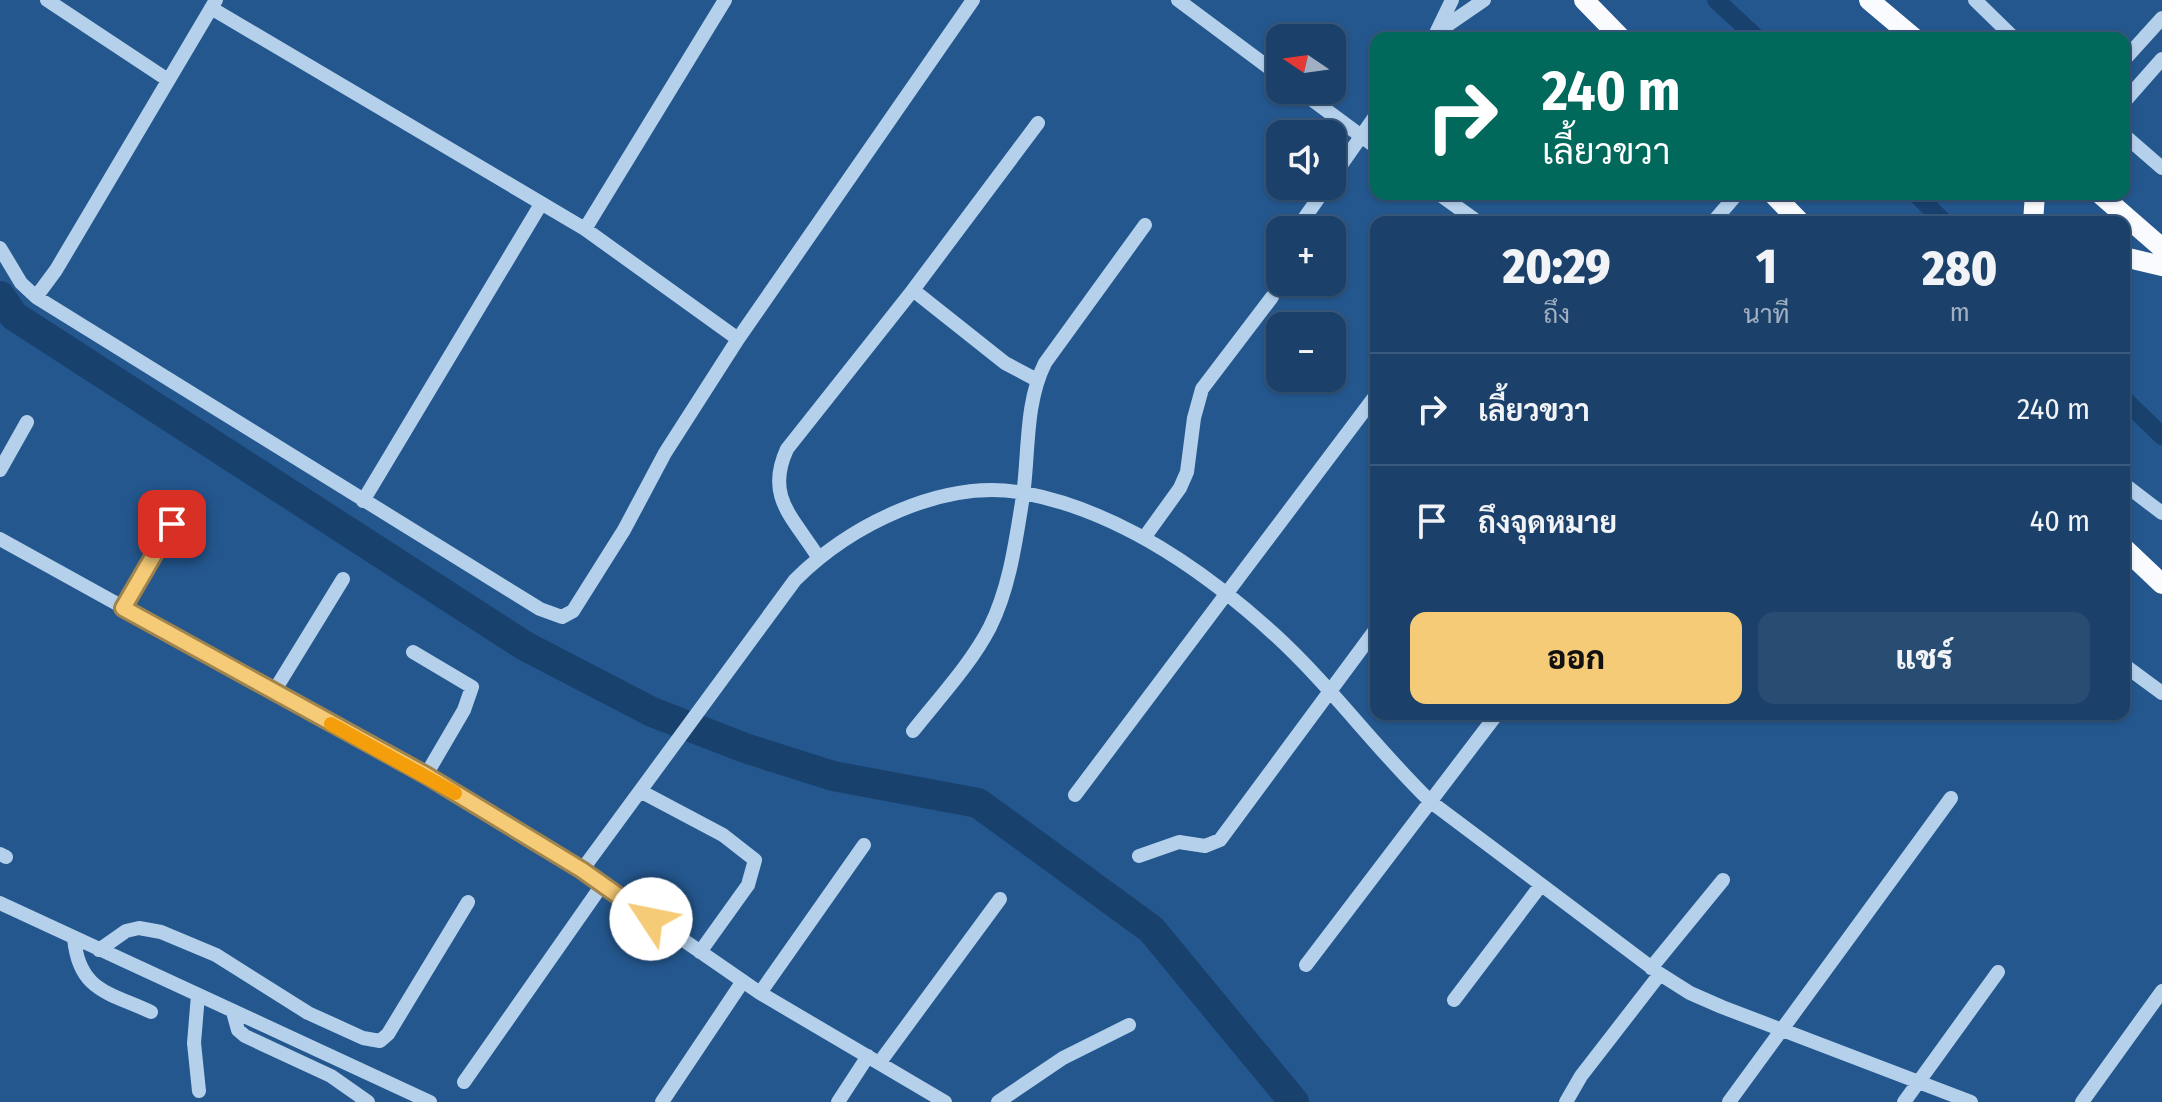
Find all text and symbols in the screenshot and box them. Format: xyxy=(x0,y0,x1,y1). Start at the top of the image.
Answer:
north arrow xyxy=(1266,24,1346,104)
map controls xyxy=(1266,24,1346,392)
text: 240 m xyxy=(1542,58,1681,125)
icon: right xyxy=(1410,64,1514,168)
button: sound xyxy=(1266,120,1346,200)
text: เลี้ยวขวา xyxy=(1542,130,1670,174)
button: + xyxy=(1266,216,1346,296)
text: 20:29 xyxy=(1503,238,1611,296)
text: 1 xyxy=(1756,238,1777,296)
text: 280 xyxy=(1922,240,1997,298)
text: m xyxy=(1950,297,1970,328)
text: ถึง xyxy=(1543,299,1570,330)
text: นาที xyxy=(1743,299,1790,330)
button: − xyxy=(1266,312,1346,392)
icon: right xyxy=(1410,387,1454,431)
text: 240 m xyxy=(2017,391,2090,427)
text: เลี้ยวขวา xyxy=(1478,393,1590,429)
pin xyxy=(138,490,206,558)
icon: arrive xyxy=(1410,499,1454,543)
icon: arrive xyxy=(150,502,194,546)
text: 40 m xyxy=(2030,503,2090,539)
text: ถึงจุดหมาย xyxy=(1478,505,1617,541)
button: ออก xyxy=(1410,612,1742,704)
button: แชร์ xyxy=(1758,612,2090,704)
position arrow xyxy=(609,877,693,961)

